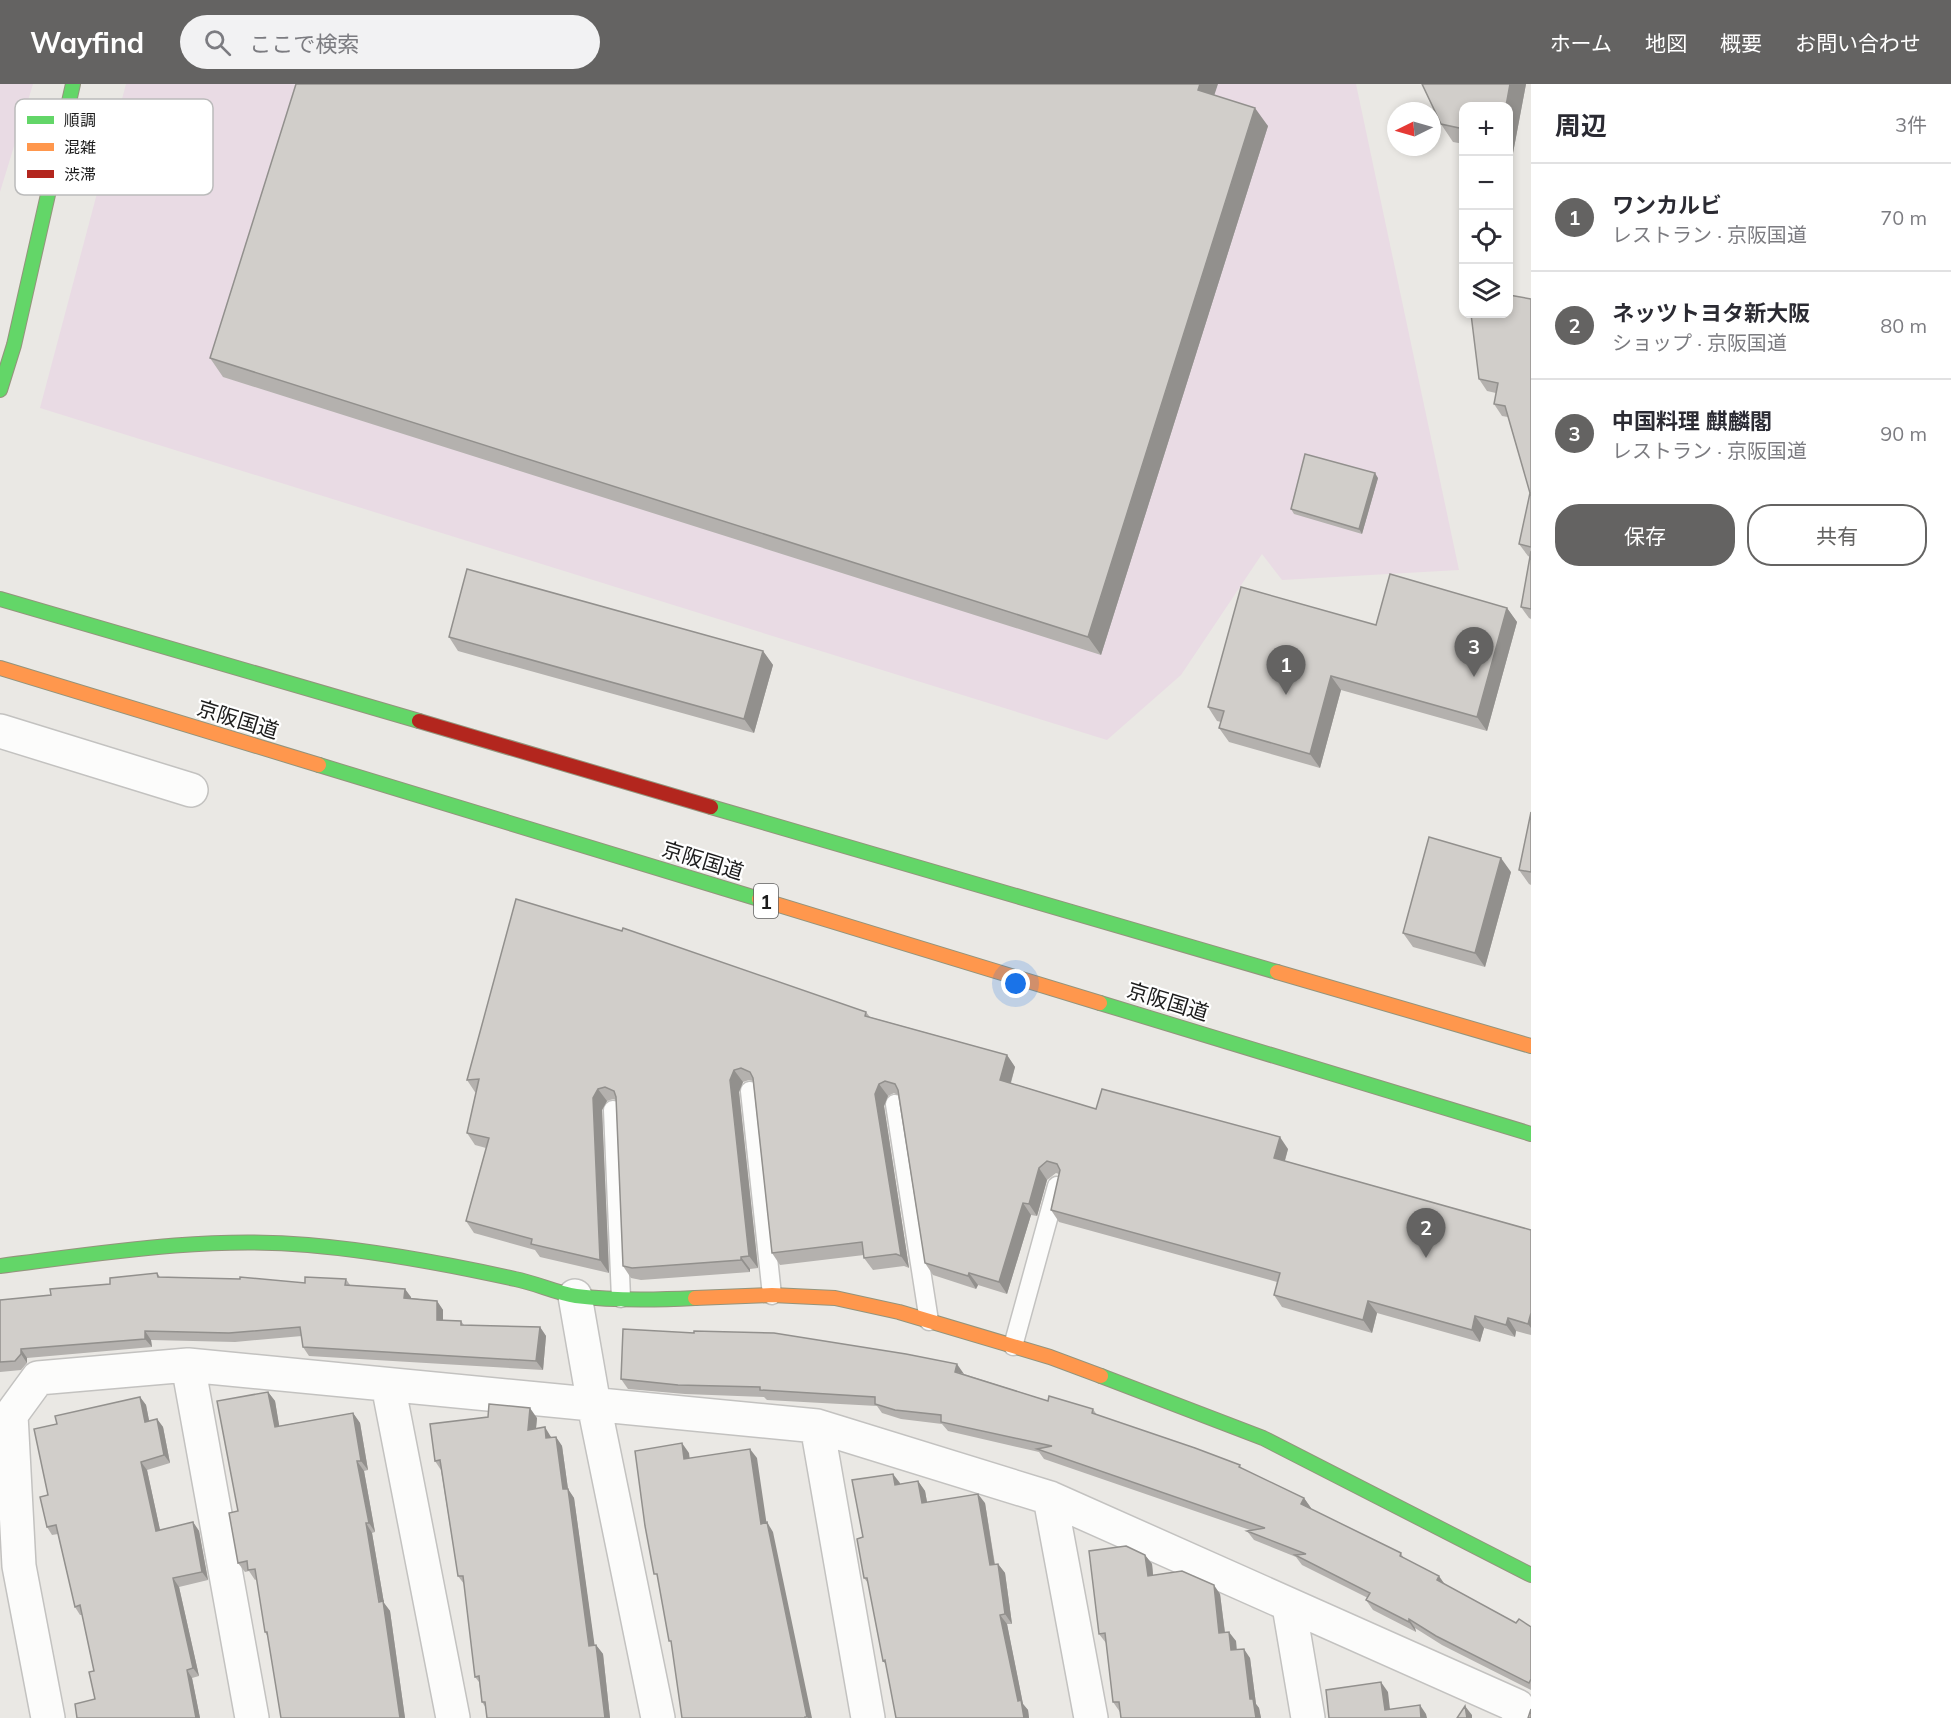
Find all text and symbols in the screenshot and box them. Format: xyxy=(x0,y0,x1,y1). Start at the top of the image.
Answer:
search box xyxy=(180,15,600,69)
text: Wayfind xyxy=(30,25,144,60)
icon: search xyxy=(201,26,234,59)
text: ここで検索 xyxy=(249,30,359,58)
text: ホーム xyxy=(1550,30,1612,56)
text: 地図 xyxy=(1645,30,1687,56)
text: 概要 xyxy=(1720,30,1762,56)
text: お問い合わせ xyxy=(1795,30,1921,56)
legend xyxy=(15,99,213,195)
north arrow xyxy=(1387,102,1441,156)
map controls xyxy=(1459,102,1513,318)
button: + xyxy=(1459,102,1513,156)
text: 周辺 xyxy=(1555,109,1607,142)
text: 順調 xyxy=(64,110,96,130)
text: 3件 xyxy=(1895,112,1927,137)
text: 混雑 xyxy=(64,137,96,157)
button: − xyxy=(1459,156,1513,210)
text: 渋滞 xyxy=(64,164,96,184)
text: ワンカルビ xyxy=(1612,191,1722,219)
text: 1 xyxy=(1569,205,1581,230)
text: 70 m xyxy=(1880,205,1927,230)
button: locate xyxy=(1459,210,1513,264)
text: レストラン · 京阪国道 xyxy=(1612,222,1807,247)
button: layers xyxy=(1459,264,1513,318)
text: ネッツトヨタ新大阪 xyxy=(1612,299,1810,327)
text: 2 xyxy=(1569,313,1581,338)
text: 80 m xyxy=(1880,313,1927,338)
text: ショップ · 京阪国道 xyxy=(1612,330,1787,355)
text: 中国料理 麒麟閣 xyxy=(1612,407,1772,435)
text: 3 xyxy=(1569,421,1581,446)
text: 90 m xyxy=(1880,421,1927,446)
text: レストラン · 京阪国道 xyxy=(1612,438,1807,463)
button: 保存 xyxy=(1555,504,1735,566)
button: 共有 xyxy=(1747,504,1927,566)
pin: 3 xyxy=(1454,628,1494,677)
pin: 1 xyxy=(1266,646,1306,695)
street label: 京阪国道 xyxy=(194,694,282,744)
street label: 京阪国道 xyxy=(659,835,747,885)
road number: 1 xyxy=(754,884,778,918)
your location xyxy=(1001,969,1030,998)
street label: 京阪国道 xyxy=(1124,976,1212,1026)
pin: 2 xyxy=(1406,1208,1446,1258)

